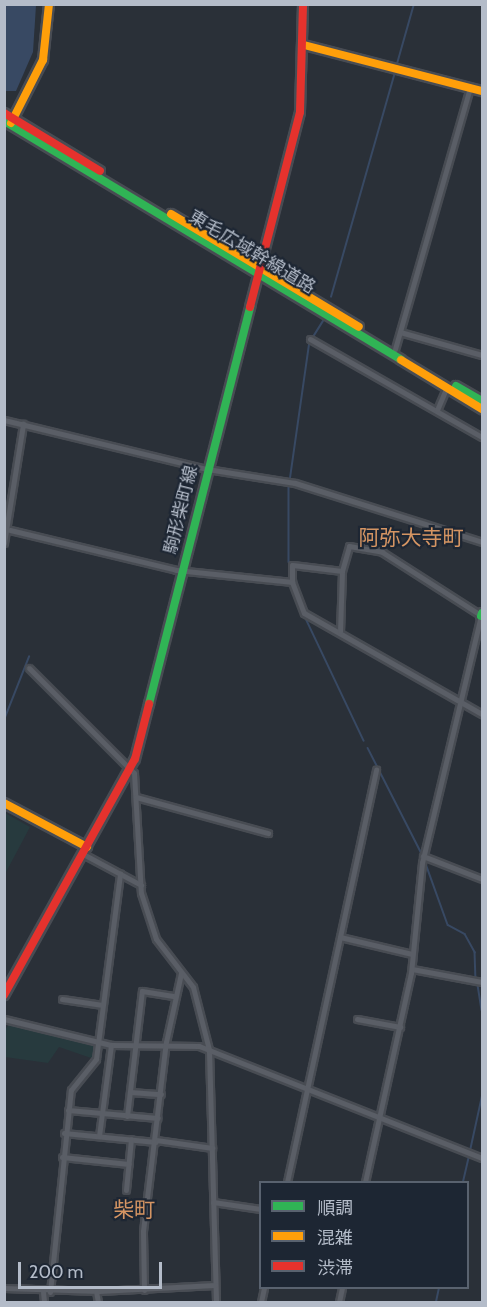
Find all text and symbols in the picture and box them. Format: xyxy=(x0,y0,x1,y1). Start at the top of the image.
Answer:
street label: 東毛広域幹線道路 xyxy=(185,206,319,298)
street label: 駒形柴町線 xyxy=(160,464,202,556)
district label: 阿弥大寺町 xyxy=(359,525,463,551)
legend xyxy=(259,1181,469,1289)
district label: 柴町 xyxy=(113,1197,155,1223)
text: 順調 xyxy=(317,1197,353,1219)
text: 混雑 xyxy=(317,1227,353,1249)
scale bar xyxy=(21,1250,165,1288)
text: 渋滞 xyxy=(317,1257,353,1279)
text: 200 m xyxy=(29,1261,83,1283)

